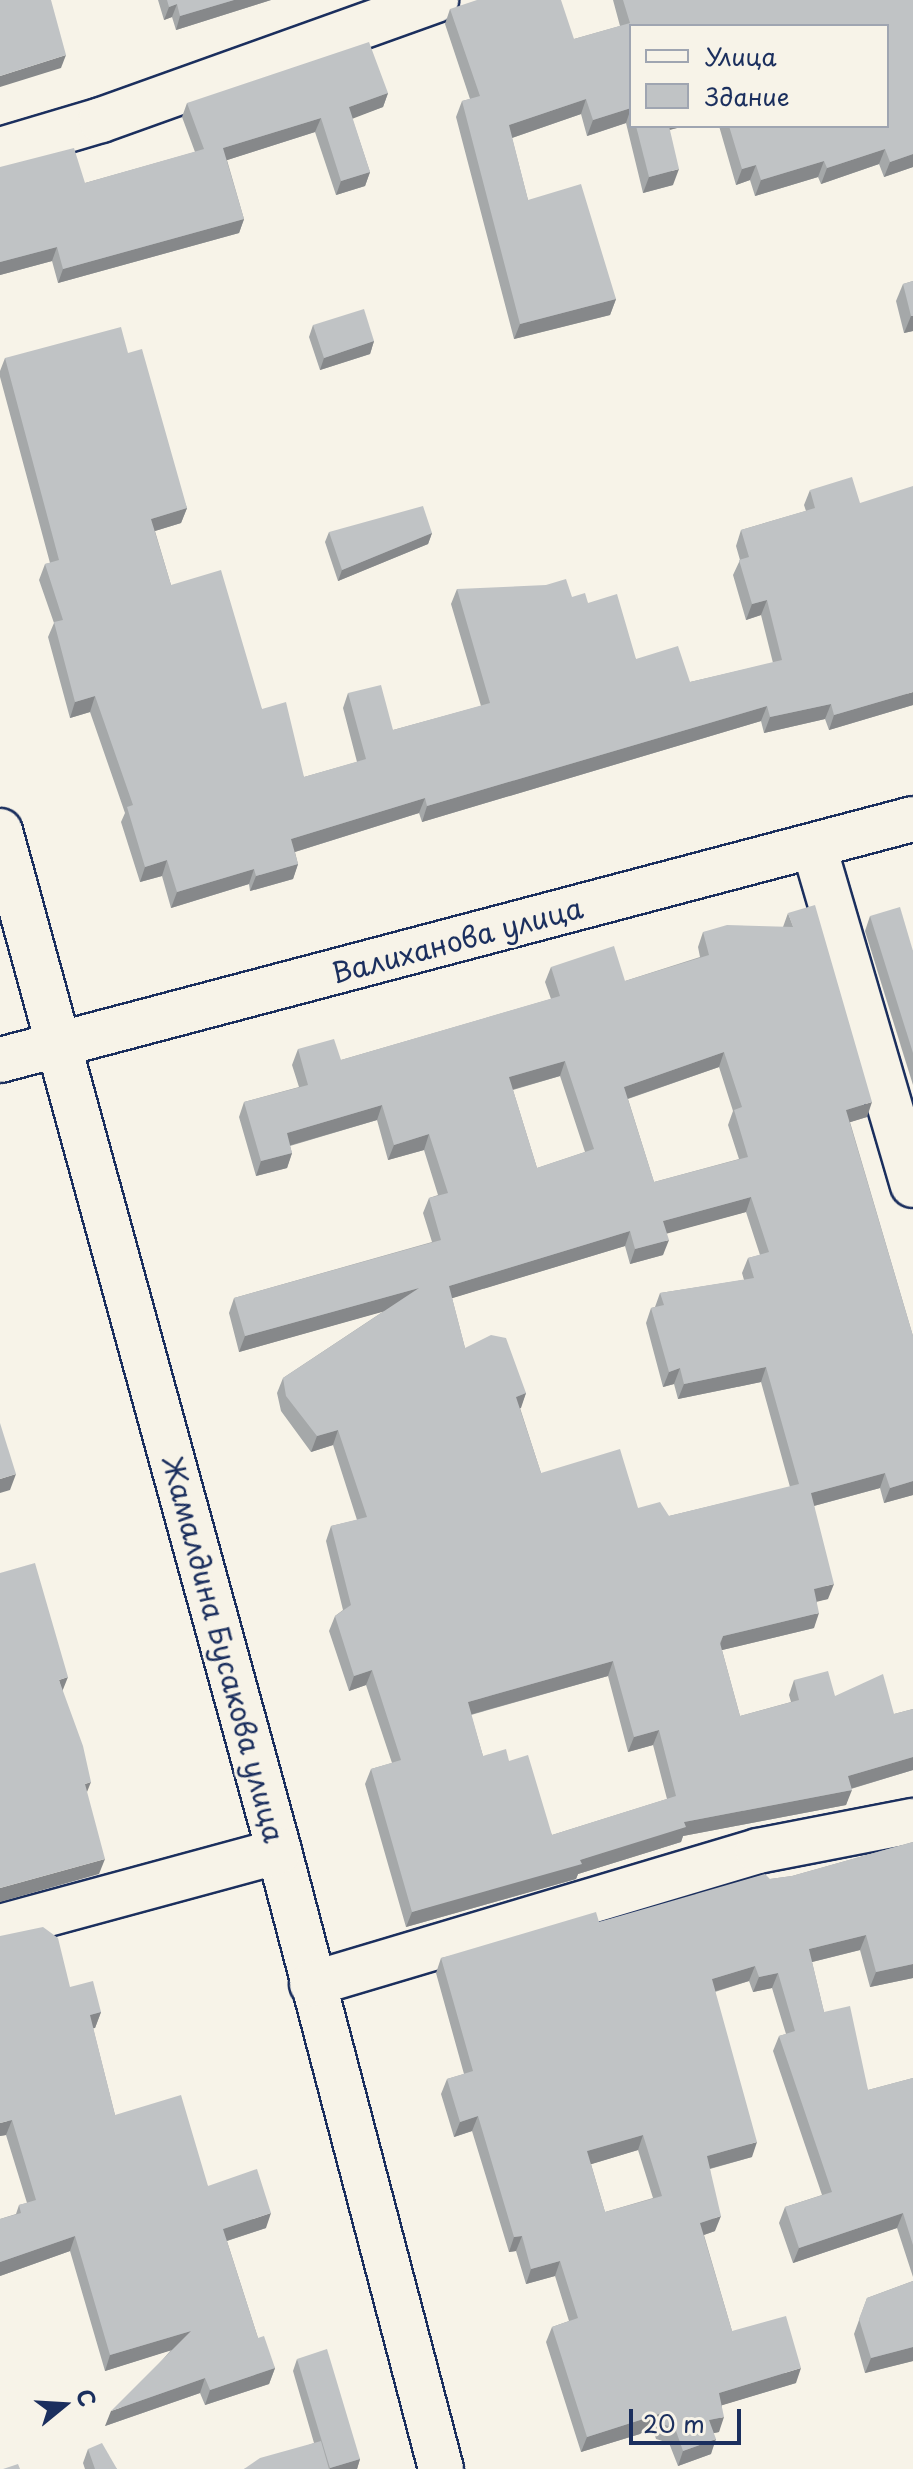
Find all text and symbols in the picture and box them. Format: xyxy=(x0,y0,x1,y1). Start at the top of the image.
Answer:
legend xyxy=(629,24,889,128)
text: Улица xyxy=(705,38,777,74)
text: Здание xyxy=(705,78,790,114)
street label: Валиханова улица xyxy=(327,890,587,990)
street label: Жамалдина Бусакова улица xyxy=(156,1450,292,1848)
north arrow xyxy=(24,2365,104,2445)
text: С xyxy=(69,2384,106,2410)
scale bar xyxy=(633,2393,745,2443)
text: 20 m xyxy=(643,2405,705,2441)

